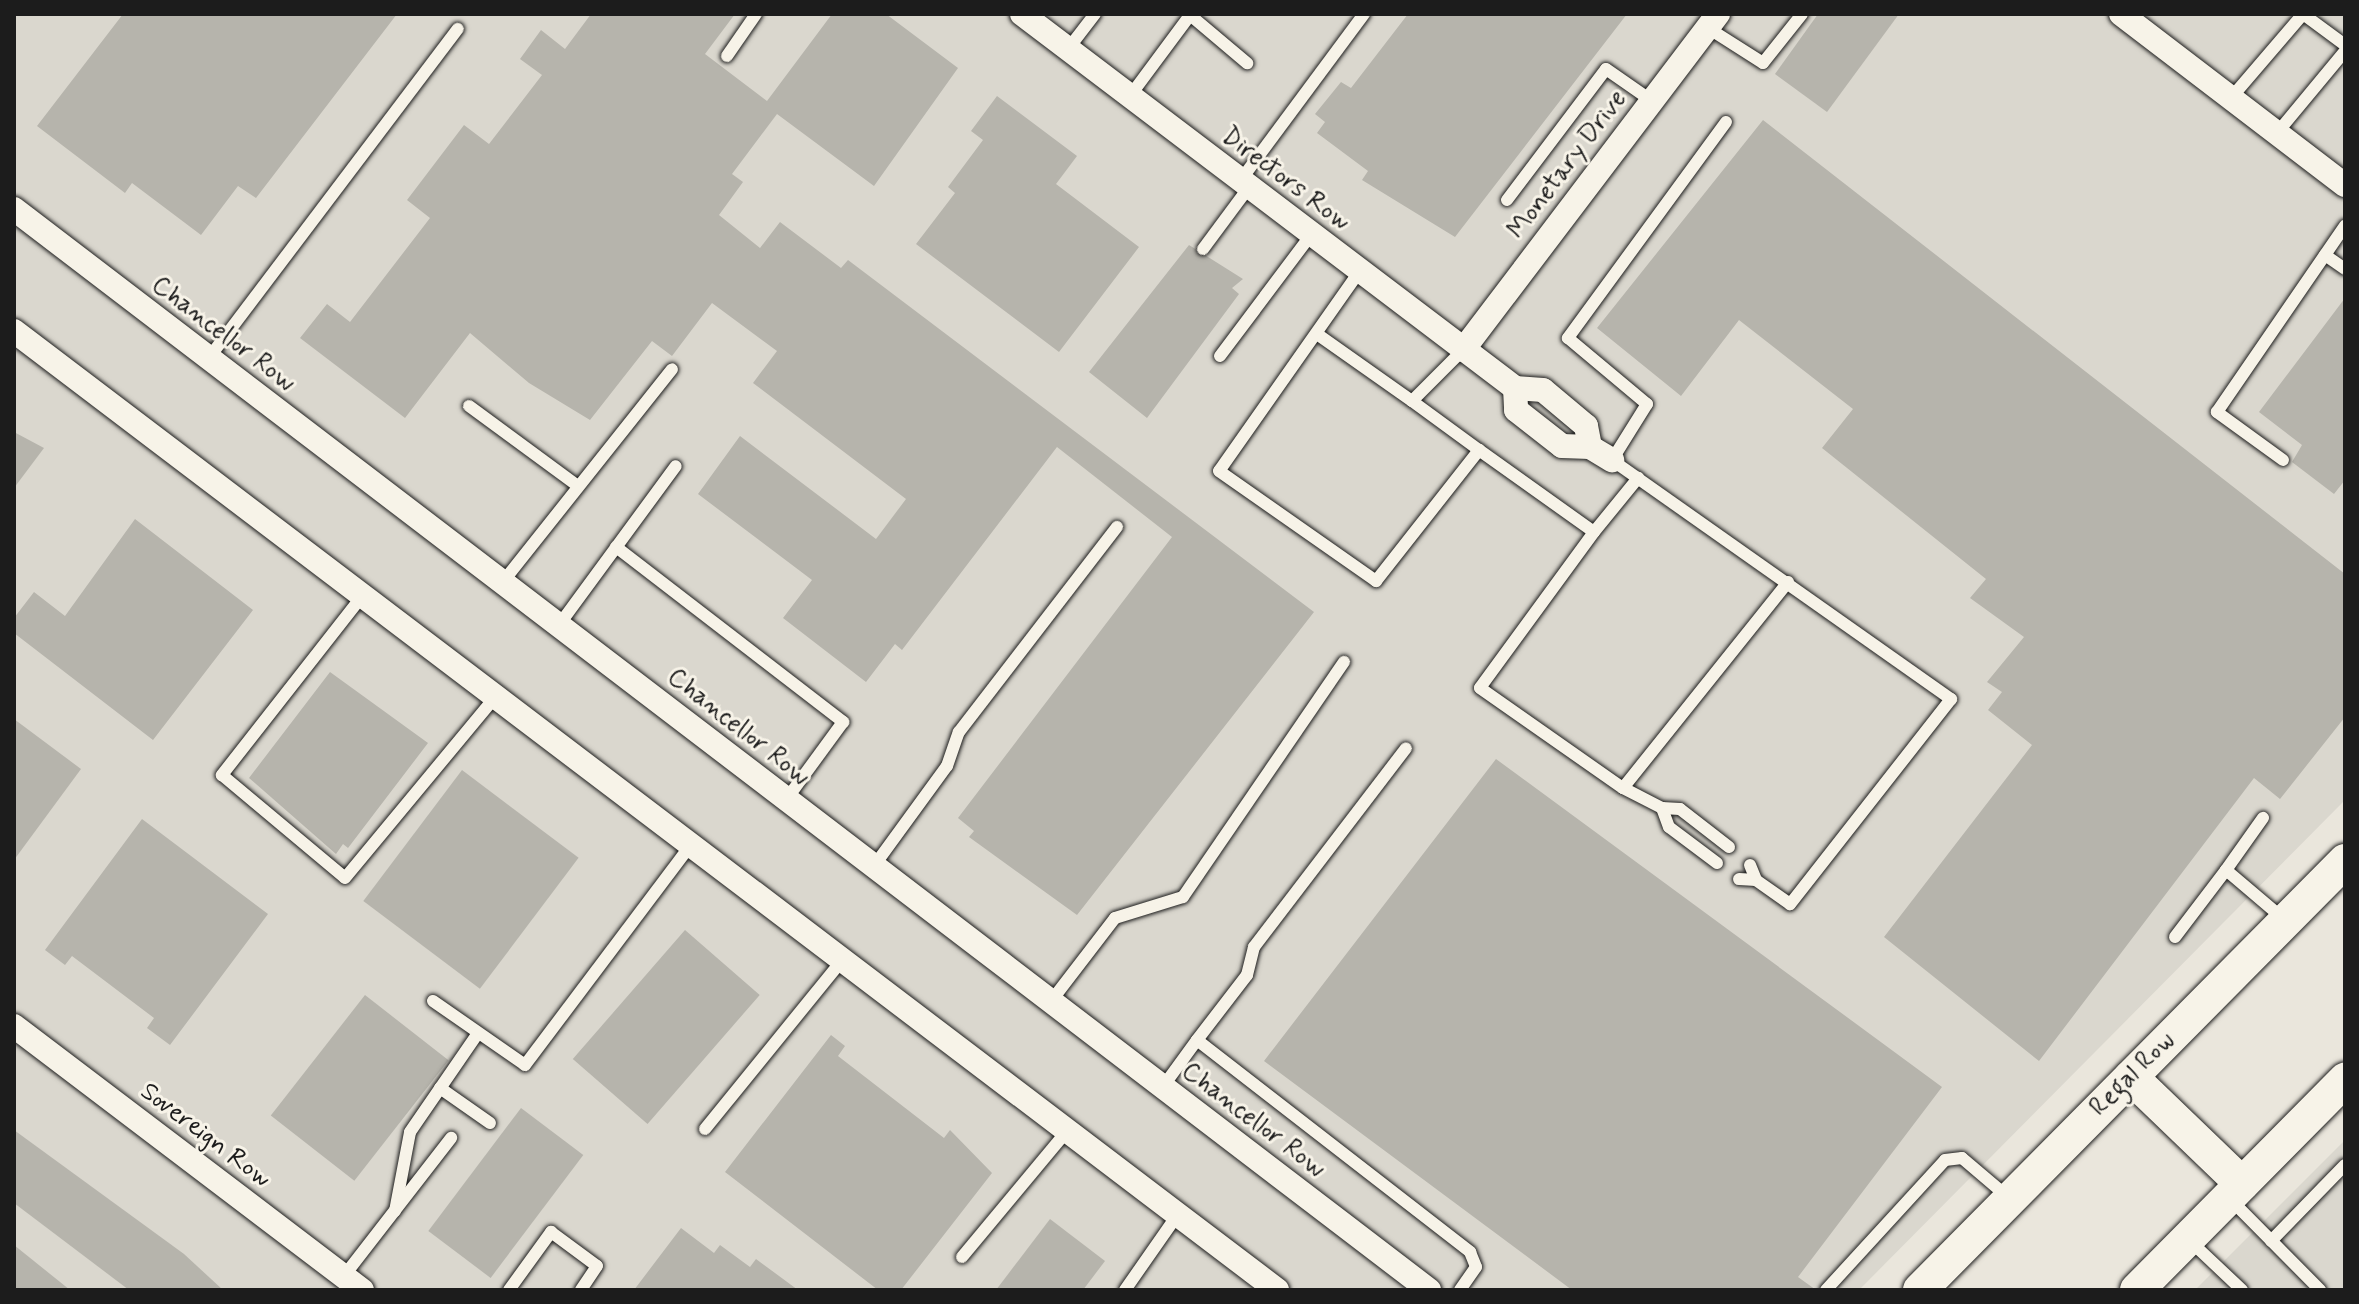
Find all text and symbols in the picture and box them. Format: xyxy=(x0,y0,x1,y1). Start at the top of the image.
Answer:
street label: Monetary Drive xyxy=(1503,85,1633,245)
street label: Directors Row xyxy=(1216,123,1354,237)
street label: Chancellor Row xyxy=(146,271,300,399)
street label: Chancellor Row xyxy=(661,663,815,793)
street label: Regal Row xyxy=(2084,1026,2182,1124)
street label: Chancellor Row xyxy=(1176,1057,1330,1185)
street label: Sovereign Row xyxy=(135,1078,275,1194)

